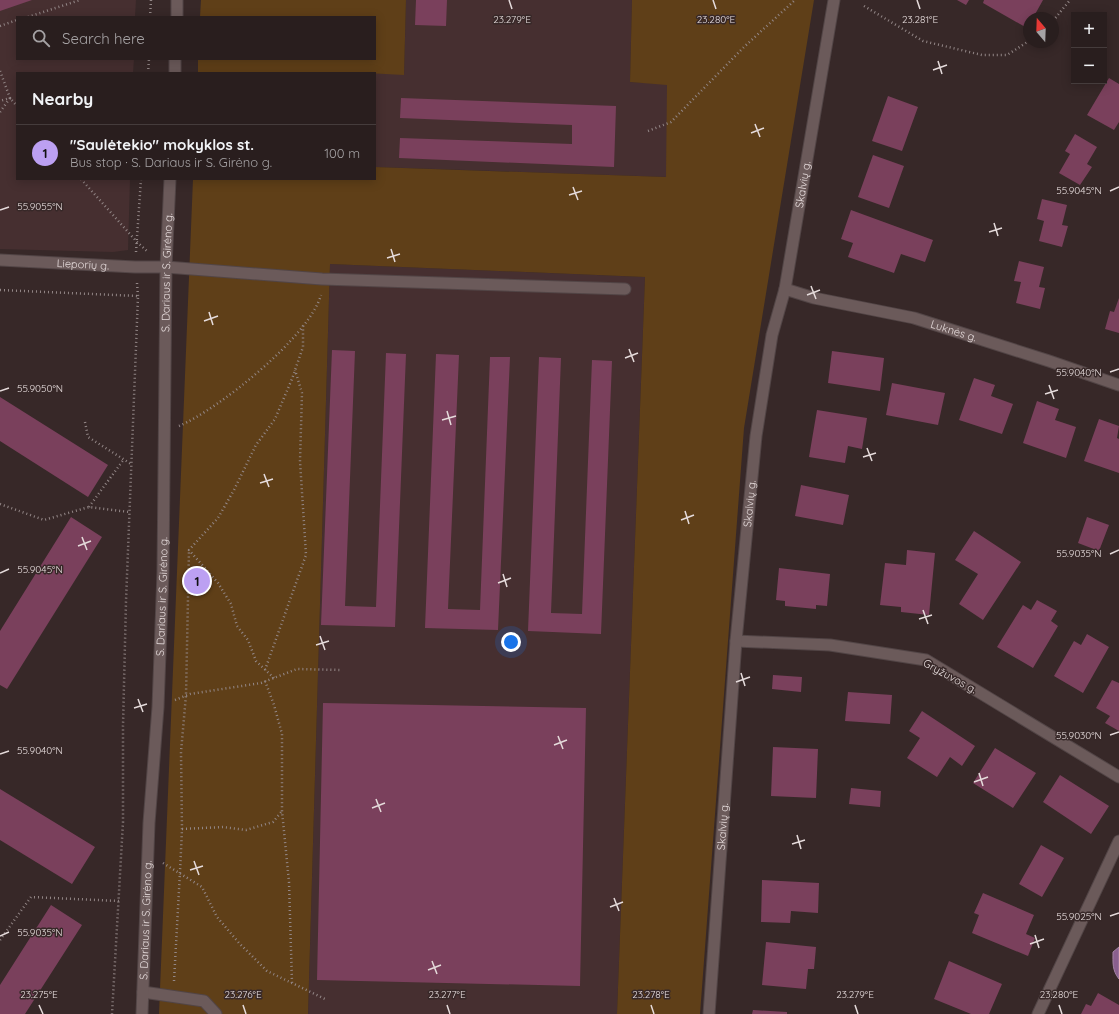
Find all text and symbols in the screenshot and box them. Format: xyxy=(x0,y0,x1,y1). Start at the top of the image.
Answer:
north arrow xyxy=(1023,12,1059,48)
map controls xyxy=(1071,12,1107,84)
button: + xyxy=(1071,12,1107,48)
text: 23.279°E xyxy=(493,13,531,26)
text: 23.280°E xyxy=(697,13,736,26)
text: 23.281°E xyxy=(902,13,938,26)
search box xyxy=(16,16,376,60)
icon: search xyxy=(30,27,52,49)
text: Search here xyxy=(62,29,145,48)
button: − xyxy=(1071,48,1107,84)
text: Nearby xyxy=(32,88,93,109)
text: "Saulėtekio" mokyklos st. xyxy=(70,135,254,154)
text: 1 xyxy=(42,145,48,161)
text: 100 m xyxy=(324,145,360,161)
text: Bus stop · S. Dariaus ir S. Girėno g. xyxy=(70,154,272,170)
street label: Skalvių g. xyxy=(792,160,814,209)
text: 55.9045°N xyxy=(1056,184,1102,197)
text: 55.9055°N xyxy=(17,200,63,213)
street label: S. Dariaus ir S. Girėno g. xyxy=(158,213,175,332)
street label: Lieporių g. xyxy=(56,256,109,273)
street label: Luknės g. xyxy=(929,317,979,345)
text: 55.9040°N xyxy=(1056,366,1102,379)
text: 55.9050°N xyxy=(17,382,63,395)
street label: Skalvių g. xyxy=(740,479,759,528)
street label: S. Dariaus ir S. Girėno g. xyxy=(153,537,170,656)
text: 55.9035°N xyxy=(1056,547,1102,560)
text: 55.9045°N xyxy=(17,563,63,576)
pin: 1 xyxy=(184,566,210,596)
your location xyxy=(501,632,521,652)
street label: Gryžuvos g. xyxy=(921,656,979,696)
text: 55.9030°N xyxy=(1056,729,1102,742)
text: 55.9040°N xyxy=(17,744,63,757)
street label: Skalvių g. xyxy=(714,802,731,851)
street label: S. Dariaus ir S. Girėno g. xyxy=(136,860,155,980)
text: 55.9025°N xyxy=(1056,910,1102,923)
text: 55.9035°N xyxy=(17,926,63,939)
text: 23.275°E xyxy=(20,988,58,1001)
text: 23.276°E xyxy=(224,988,262,1001)
text: 23.277°E xyxy=(428,988,466,1001)
text: 23.278°E xyxy=(632,988,670,1001)
text: 23.279°E xyxy=(836,988,874,1001)
text: 23.280°E xyxy=(1040,988,1079,1001)

